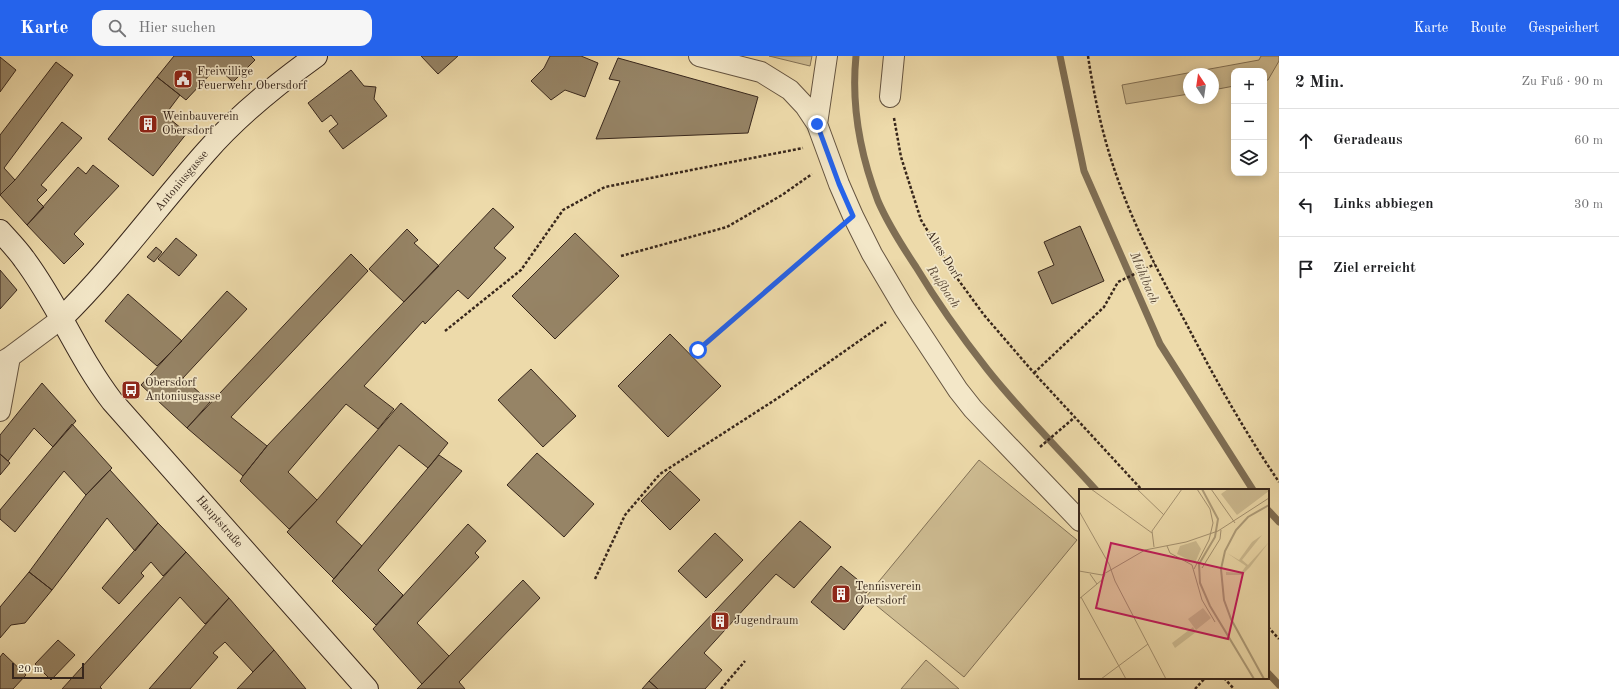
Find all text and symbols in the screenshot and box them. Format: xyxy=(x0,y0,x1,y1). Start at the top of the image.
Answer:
search box xyxy=(92,10,372,46)
icon: search xyxy=(106,17,128,39)
text: Karte xyxy=(20,19,68,38)
text: Hier suchen xyxy=(138,21,216,36)
text: Karte xyxy=(1414,21,1448,35)
text: Route xyxy=(1470,21,1506,35)
text: Gespeichert xyxy=(1528,21,1599,35)
place label: Freiwillige Feuerwehr Obersdorf xyxy=(197,66,308,92)
public building icon: Freiwillige Feuerwehr Obersdorf xyxy=(172,68,194,90)
north arrow xyxy=(1183,68,1219,104)
map controls xyxy=(1231,68,1267,176)
button: + xyxy=(1231,68,1267,104)
text: 2 Min. xyxy=(1295,74,1344,91)
text: Zu Fuß · 90 m xyxy=(1521,75,1603,88)
button: − xyxy=(1231,104,1267,140)
place label: Weinbauverein Obersdorf xyxy=(162,111,239,137)
building icon: Weinbauverein Obersdorf xyxy=(137,113,159,135)
route end xyxy=(808,115,826,133)
icon: ahead xyxy=(1295,130,1317,152)
text: Geradeaus xyxy=(1333,133,1402,148)
text: 60 m xyxy=(1574,134,1603,147)
button: layers xyxy=(1231,140,1267,176)
street label: Antoniusgasse xyxy=(153,148,211,214)
icon: left xyxy=(1295,194,1317,216)
text: Links abbiegen xyxy=(1333,197,1434,212)
text: 30 m xyxy=(1574,198,1603,211)
street label: Altes Dorf xyxy=(923,229,963,282)
water label: Mühlbach xyxy=(1127,249,1161,306)
icon: arrive xyxy=(1295,258,1317,280)
text: Ziel erreicht xyxy=(1333,261,1416,276)
water label: Rußbach xyxy=(924,262,962,311)
route start xyxy=(689,341,707,359)
place label: Obersdorf Antoniusgasse xyxy=(145,377,221,403)
bus stop icon: Obersdorf Antoniusgasse xyxy=(120,379,142,401)
inset map xyxy=(1079,489,1269,679)
street label: Hauptstraße xyxy=(193,494,245,551)
place label: Tennisverein Obersdorf xyxy=(855,581,922,607)
building icon: Tennisverein Obersdorf xyxy=(830,583,852,605)
building icon: Jugendraum xyxy=(709,610,731,632)
place label: Jugendraum xyxy=(734,615,799,627)
scale bar xyxy=(12,661,84,680)
text: 20 m xyxy=(18,664,43,675)

